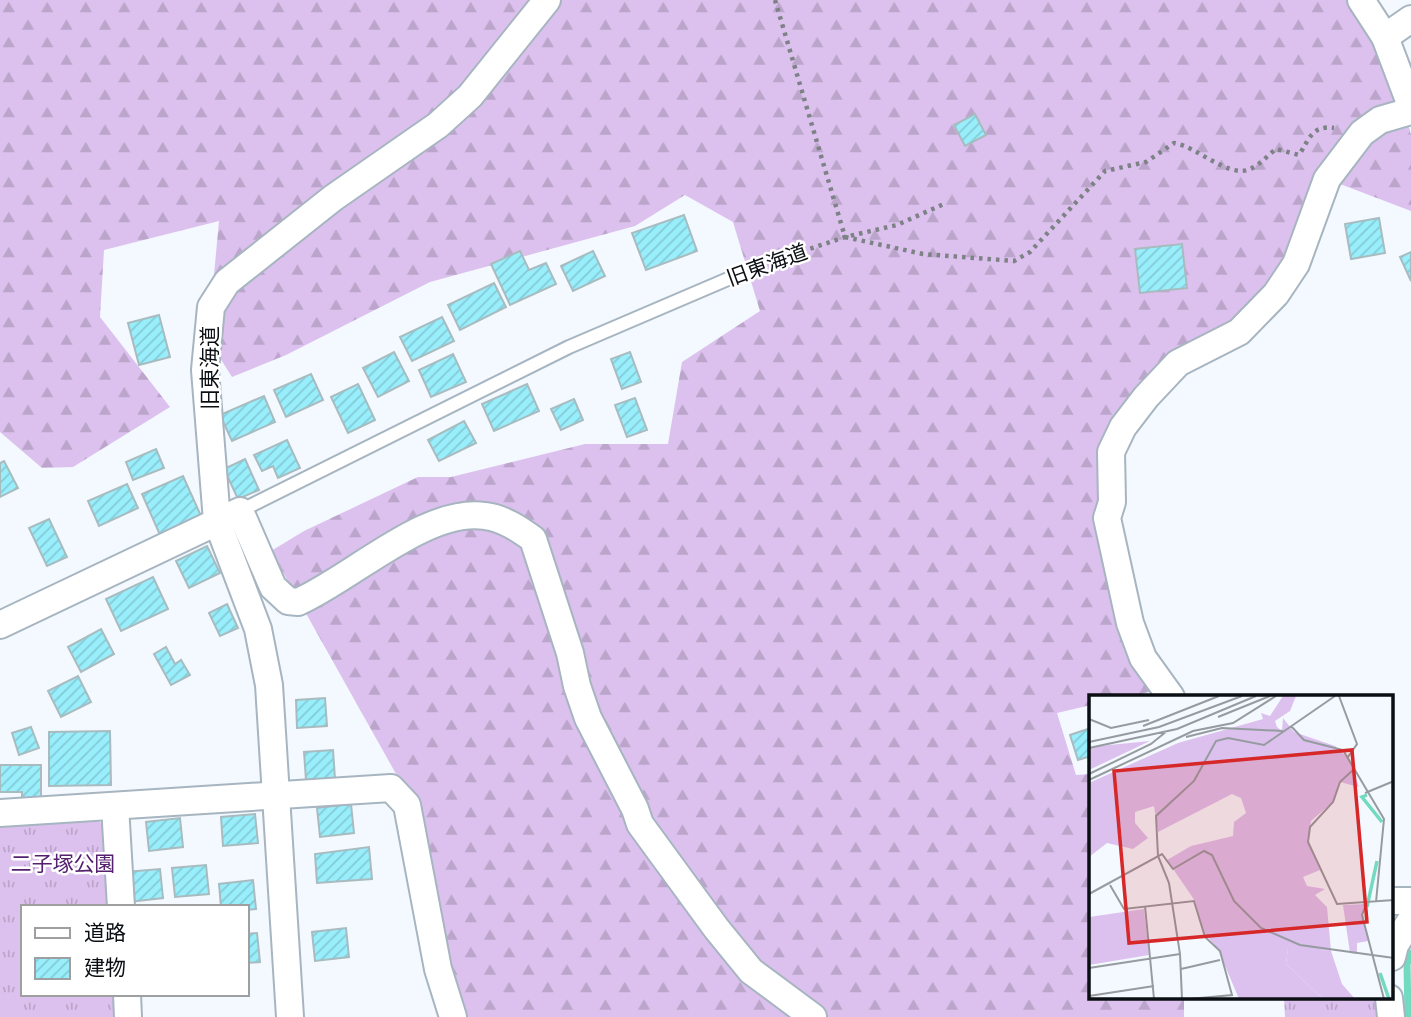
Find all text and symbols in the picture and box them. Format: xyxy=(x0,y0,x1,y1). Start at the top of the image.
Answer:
street label: 旧東海道 xyxy=(723,238,811,292)
street label: 旧東海道 xyxy=(197,326,223,410)
inset map xyxy=(1089,695,1394,1000)
park label: 二子塚公園 xyxy=(11,851,116,877)
legend xyxy=(21,905,248,996)
text: 道路 xyxy=(84,920,126,946)
text: 建物 xyxy=(84,955,126,981)

